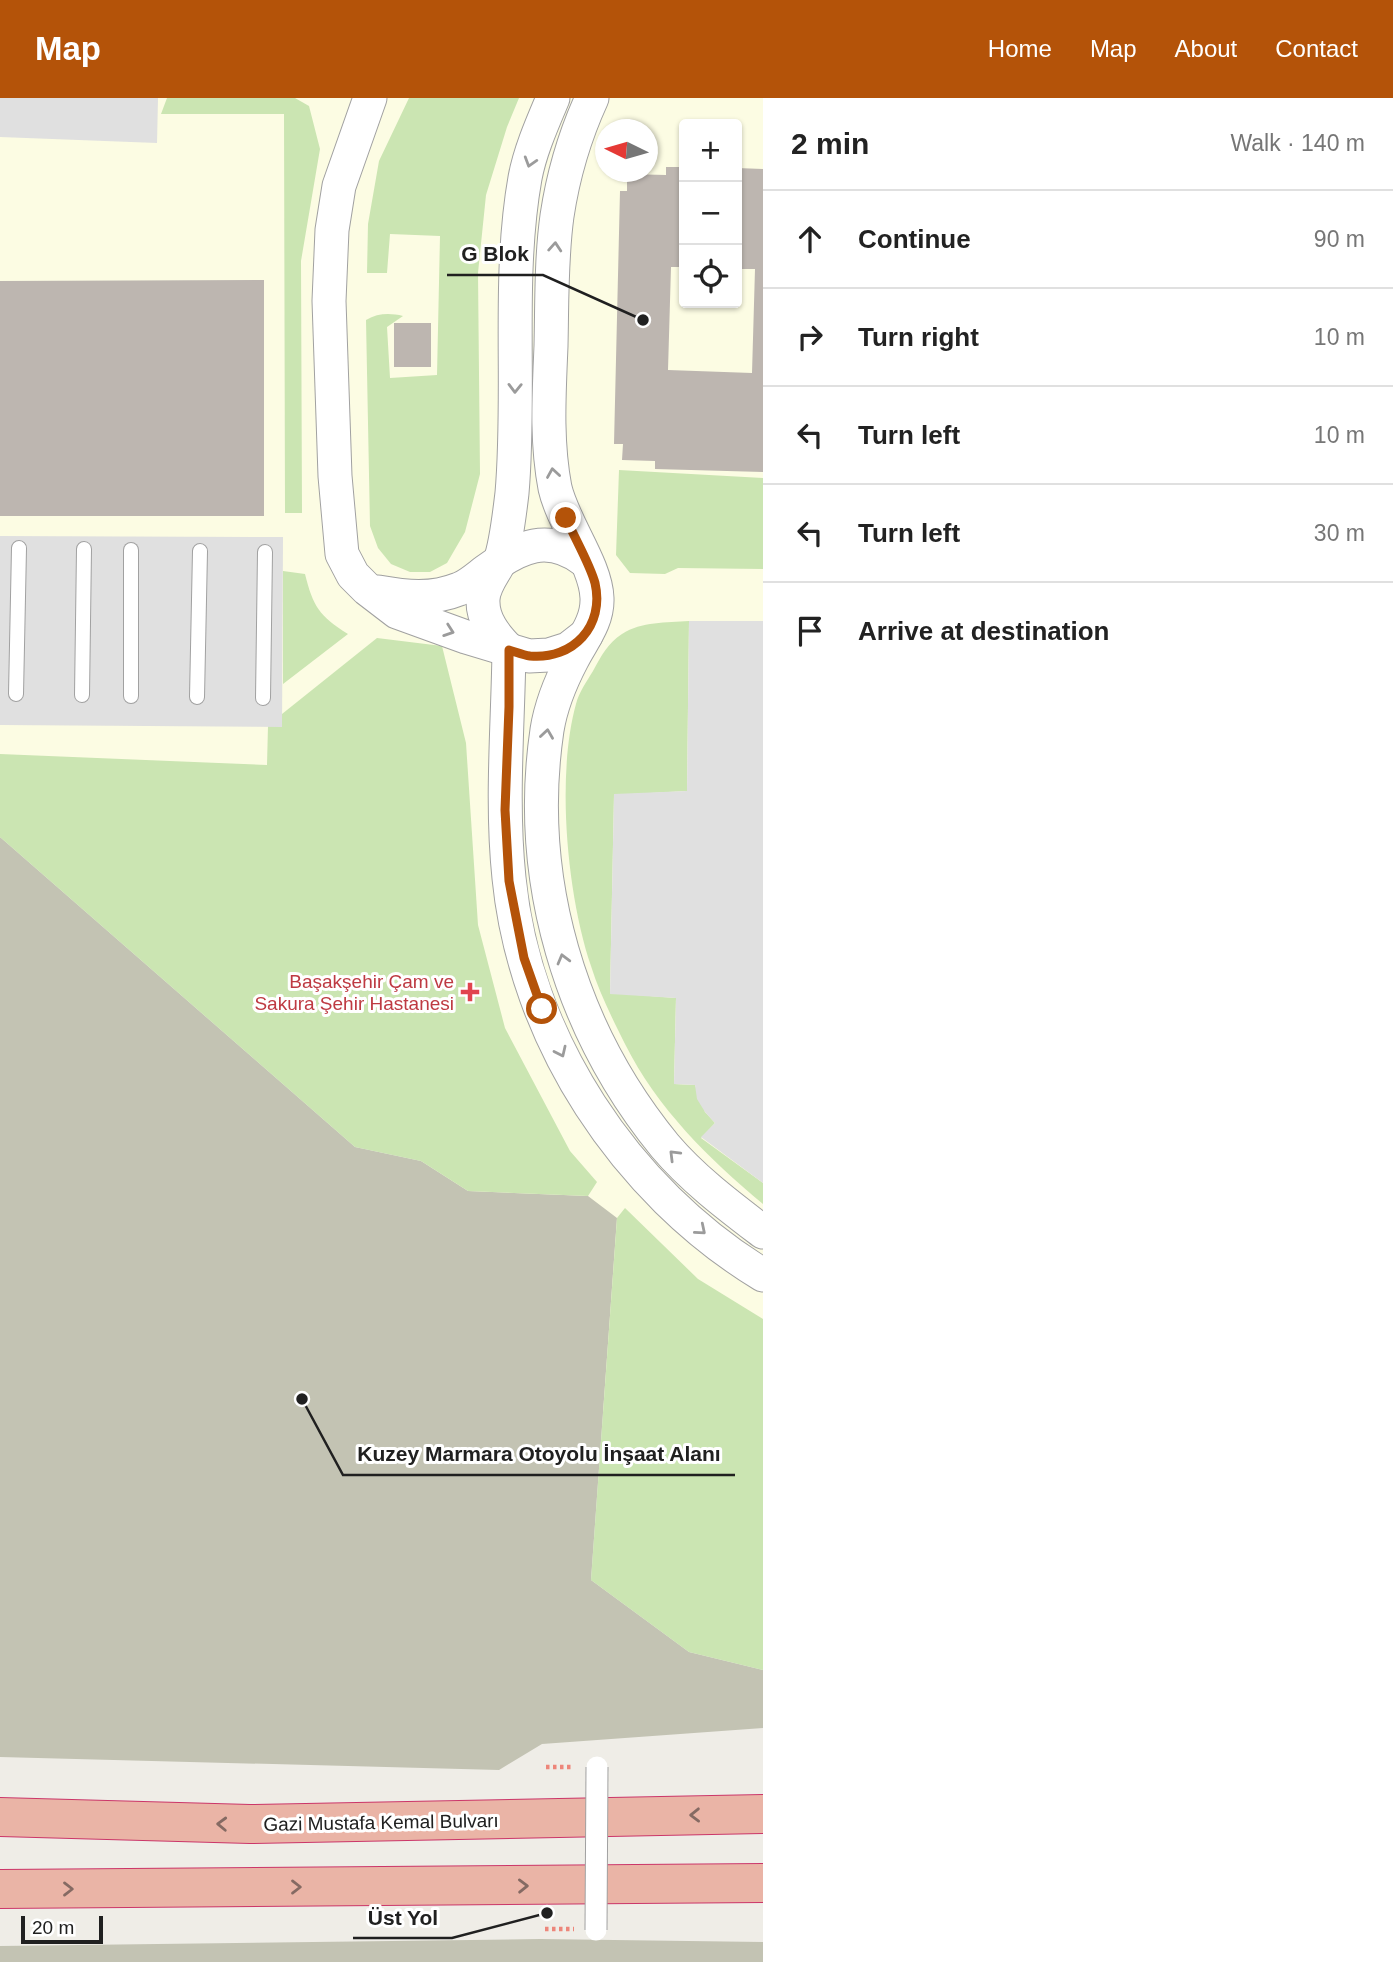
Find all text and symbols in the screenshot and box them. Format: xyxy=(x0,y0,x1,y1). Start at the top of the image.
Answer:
text: Map xyxy=(35,30,101,67)
text: Home xyxy=(988,35,1052,62)
text: Map xyxy=(1090,35,1137,62)
text: About xyxy=(1175,35,1237,62)
text: Contact xyxy=(1275,35,1358,62)
north arrow xyxy=(595,119,658,182)
map controls xyxy=(679,119,742,308)
button: + xyxy=(679,119,742,182)
text: 2 min xyxy=(791,127,869,160)
text: Walk · 140 m xyxy=(1230,130,1365,156)
one-way arrow xyxy=(523,156,538,168)
button: − xyxy=(679,182,742,245)
icon: ahead xyxy=(791,220,829,258)
text: Continue xyxy=(858,224,971,254)
text: 90 m xyxy=(1314,226,1365,252)
callout: G Blok xyxy=(447,233,543,275)
one-way arrow xyxy=(547,241,562,252)
text: G Blok xyxy=(461,242,529,265)
button: locate xyxy=(679,245,742,308)
icon: right xyxy=(791,318,829,356)
text: Turn right xyxy=(858,322,979,352)
text: 10 m xyxy=(1314,324,1365,350)
one-way arrow xyxy=(507,384,523,394)
icon: left xyxy=(791,416,829,454)
text: Turn left xyxy=(858,420,960,450)
text: 10 m xyxy=(1314,422,1365,448)
one-way arrow xyxy=(546,468,561,479)
route end xyxy=(550,502,581,533)
icon: left xyxy=(791,514,829,552)
text: Turn left xyxy=(858,518,960,548)
text: 30 m xyxy=(1314,520,1365,546)
icon: arrive xyxy=(791,612,829,650)
text: Arrive at destination xyxy=(858,616,1109,646)
one-way arrow xyxy=(442,623,454,637)
one-way arrow xyxy=(539,728,554,740)
one-way arrow xyxy=(557,953,571,965)
place label: Başakşehir Çam ve Sakura Şehir Hastanesi xyxy=(254,971,454,1014)
marker: Başakşehir Çam ve Sakura Şehir Hastanesi xyxy=(460,982,480,1002)
route start xyxy=(526,993,557,1024)
one-way arrow xyxy=(553,1045,567,1057)
one-way arrow xyxy=(670,1150,683,1163)
one-way arrow xyxy=(692,1222,705,1234)
callout: Kuzey Marmara Otoyolu İnşaat Alanı xyxy=(343,1433,735,1475)
text: Kuzey Marmara Otoyolu İnşaat Alanı xyxy=(357,1442,721,1465)
one-way arrow xyxy=(689,1808,700,1823)
street label: Gazi Mustafa Kemal Bulvarı xyxy=(263,1810,499,1835)
one-way arrow xyxy=(217,1816,228,1831)
one-way arrow xyxy=(518,1878,529,1894)
one-way arrow xyxy=(290,1880,301,1895)
one-way arrow xyxy=(63,1881,74,1897)
callout: Üst Yol xyxy=(353,1896,452,1938)
text: Üst Yol xyxy=(368,1906,438,1929)
scale bar xyxy=(21,1913,103,1945)
text: 20 m xyxy=(32,1917,74,1938)

